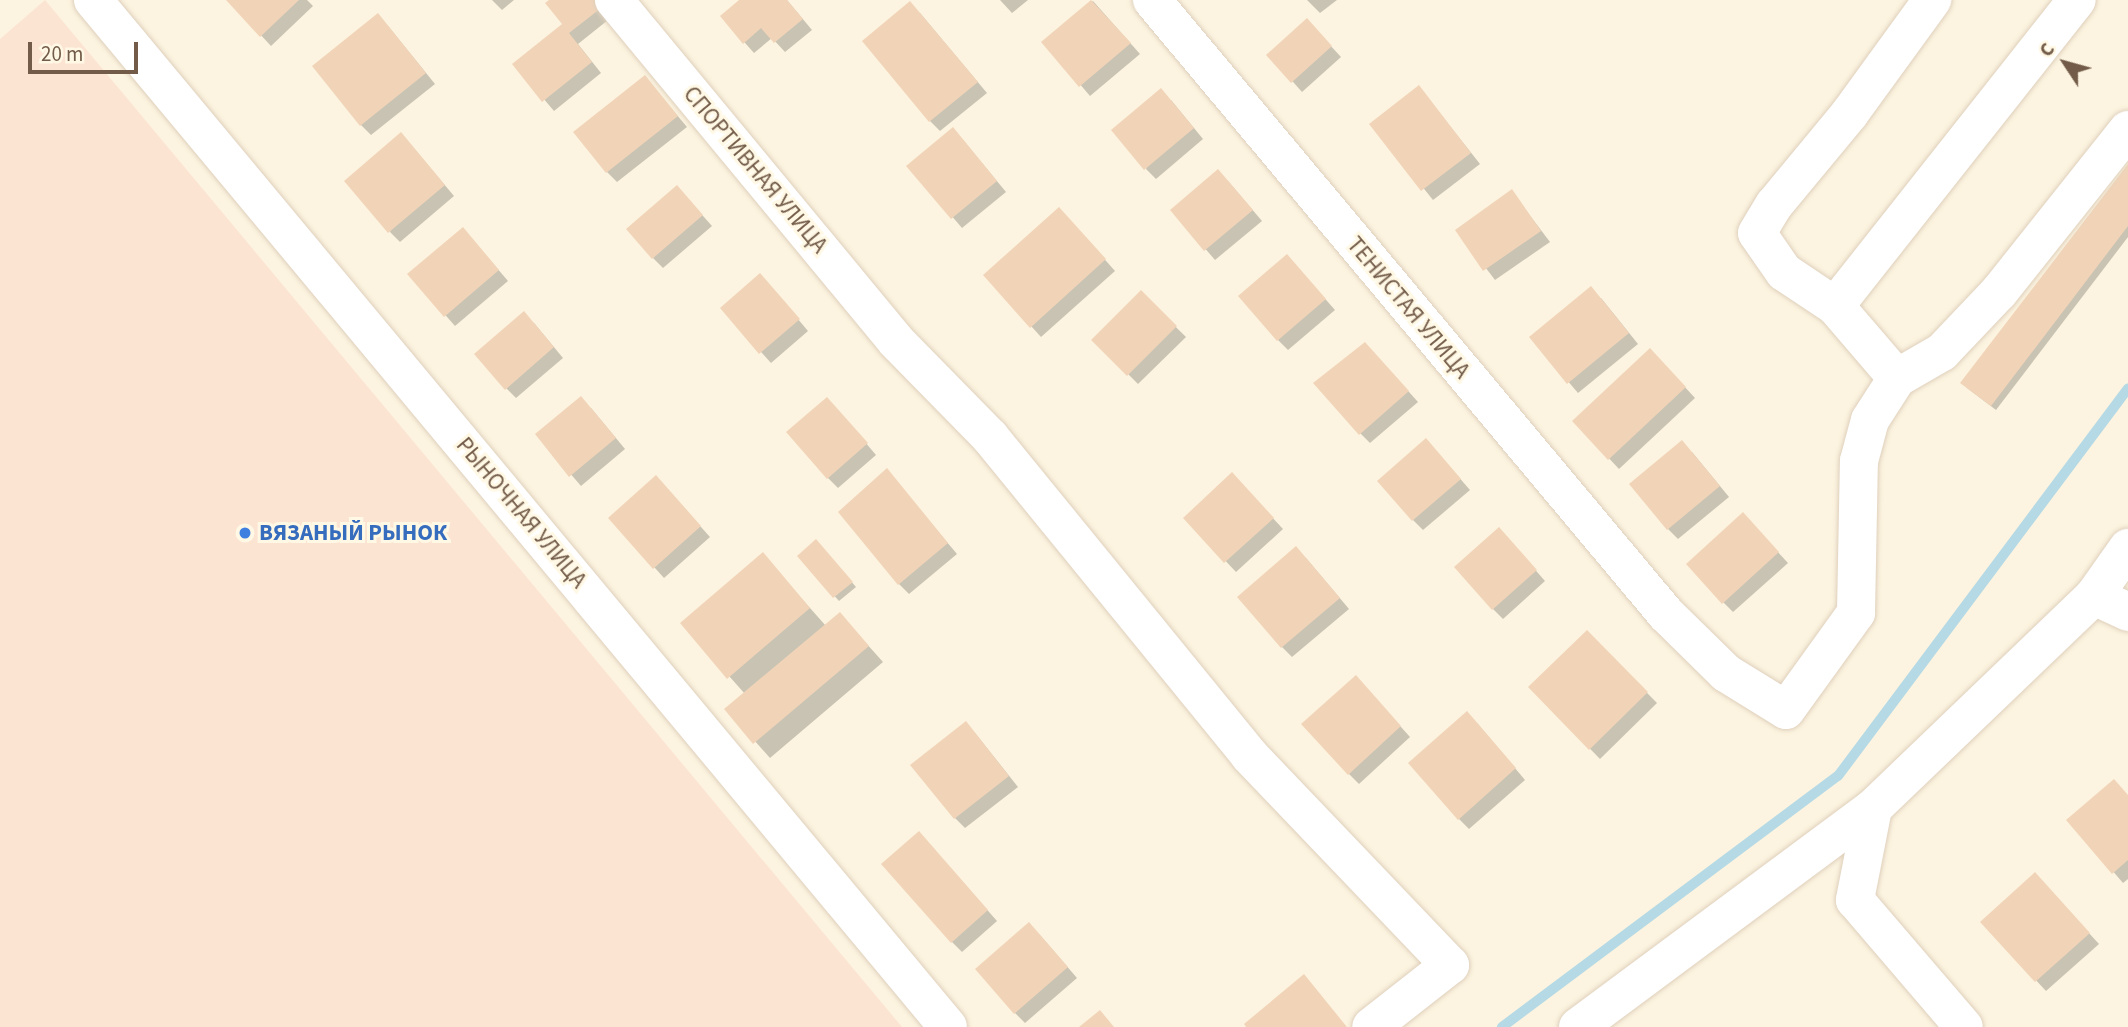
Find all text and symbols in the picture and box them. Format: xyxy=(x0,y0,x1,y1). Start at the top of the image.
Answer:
scale bar xyxy=(32,28,142,72)
north arrow xyxy=(2030,28,2100,98)
text: С xyxy=(2033,38,2062,63)
text: 20 m xyxy=(41,39,83,69)
street label: СПОРТИВНАЯ УЛИЦА xyxy=(677,81,833,259)
street label: ТЕНИСТАЯ УЛИЦА xyxy=(1341,232,1475,384)
street label: РЫНОЧНАЯ УЛИЦА xyxy=(450,432,592,594)
place label: ВЯЗАНЫЙ РЫНОК xyxy=(259,519,447,547)
marker: ВЯЗАНЫЙ РЫНОК xyxy=(237,525,253,541)

